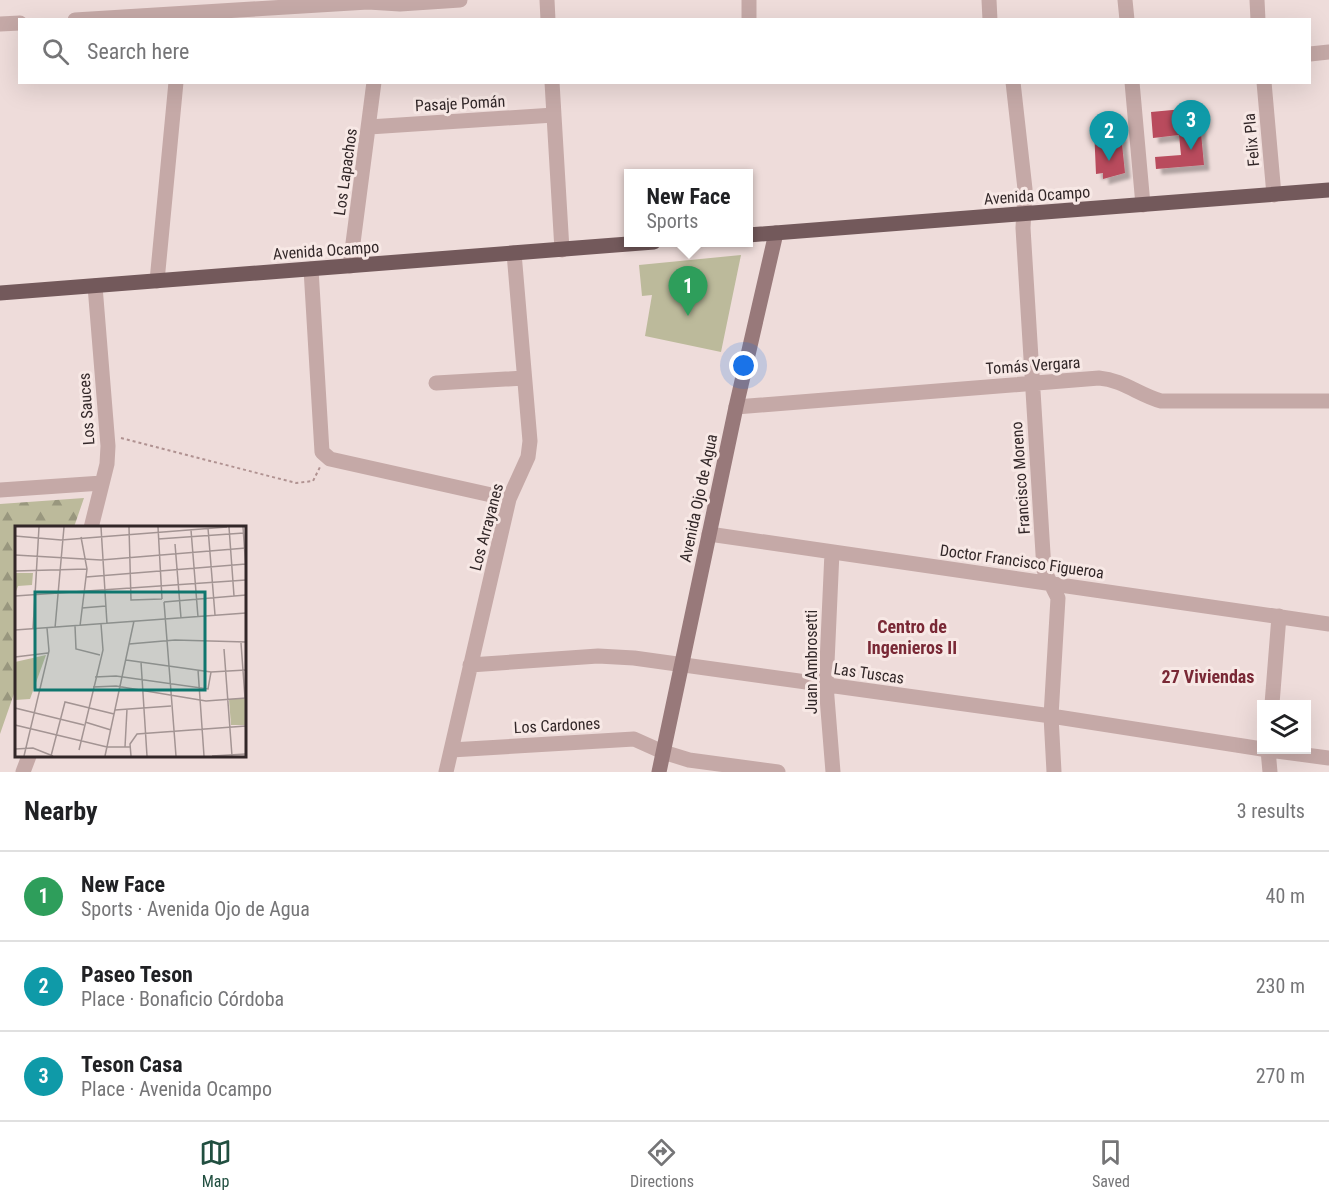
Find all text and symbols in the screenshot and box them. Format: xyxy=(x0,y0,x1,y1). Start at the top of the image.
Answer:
search box xyxy=(18,18,1311,84)
icon: search xyxy=(39,35,72,68)
text: Search here xyxy=(87,39,189,64)
street label: Pasaje Pomán xyxy=(414,92,506,115)
pin: 3 xyxy=(1172,100,1210,150)
pin: 2 xyxy=(1090,112,1128,161)
street label: Felix Pla xyxy=(1240,113,1263,167)
street label: Los Lapachos xyxy=(330,127,361,217)
popup xyxy=(624,169,753,247)
street label: Avenida Ocampo xyxy=(983,182,1091,209)
text: New Face xyxy=(646,184,731,209)
text: Sports xyxy=(646,209,698,233)
street label: Avenida Ocampo xyxy=(272,237,380,264)
pin: 1 xyxy=(668,266,708,316)
your location xyxy=(729,351,758,380)
street label: Tomás Vergara xyxy=(985,353,1081,378)
street label: Los Sauces xyxy=(74,372,99,446)
street label: Francisco Moreno xyxy=(1007,421,1034,535)
street label: Avenida Ojo de Agua xyxy=(676,432,721,564)
street label: Los Arrayanes xyxy=(466,481,507,573)
inset map xyxy=(15,526,246,757)
street label: Doctor Francisco Figueroa xyxy=(939,541,1105,582)
street label: Juan Ambrosetti xyxy=(802,610,821,714)
district label: Centro de Ingenieros II xyxy=(867,616,957,658)
street label: Las Tuscas xyxy=(833,659,905,688)
district label: 27 Viviendas xyxy=(1162,666,1254,687)
map controls xyxy=(1257,700,1311,754)
button: layers xyxy=(1257,700,1311,754)
street label: Los Cardones xyxy=(513,714,601,737)
text: Nearby xyxy=(24,796,98,826)
text: 3 results xyxy=(1237,799,1305,823)
text: New Face xyxy=(81,872,165,897)
text: 1 xyxy=(38,884,49,908)
text: 40 m xyxy=(1266,884,1305,908)
text: Sports · Avenida Ojo de Agua xyxy=(81,897,310,921)
text: Paseo Teson xyxy=(81,962,193,987)
text: 2 xyxy=(38,974,49,998)
text: 230 m xyxy=(1256,974,1305,998)
text: Place · Bonaficio Córdoba xyxy=(81,987,284,1011)
text: Teson Casa xyxy=(81,1052,183,1077)
text: 3 xyxy=(38,1064,49,1088)
text: 270 m xyxy=(1256,1064,1305,1088)
text: Place · Avenida Ocampo xyxy=(81,1077,272,1101)
tab: Map xyxy=(199,1136,232,1191)
tab: Directions xyxy=(630,1136,694,1191)
tab: Saved xyxy=(1092,1136,1130,1191)

